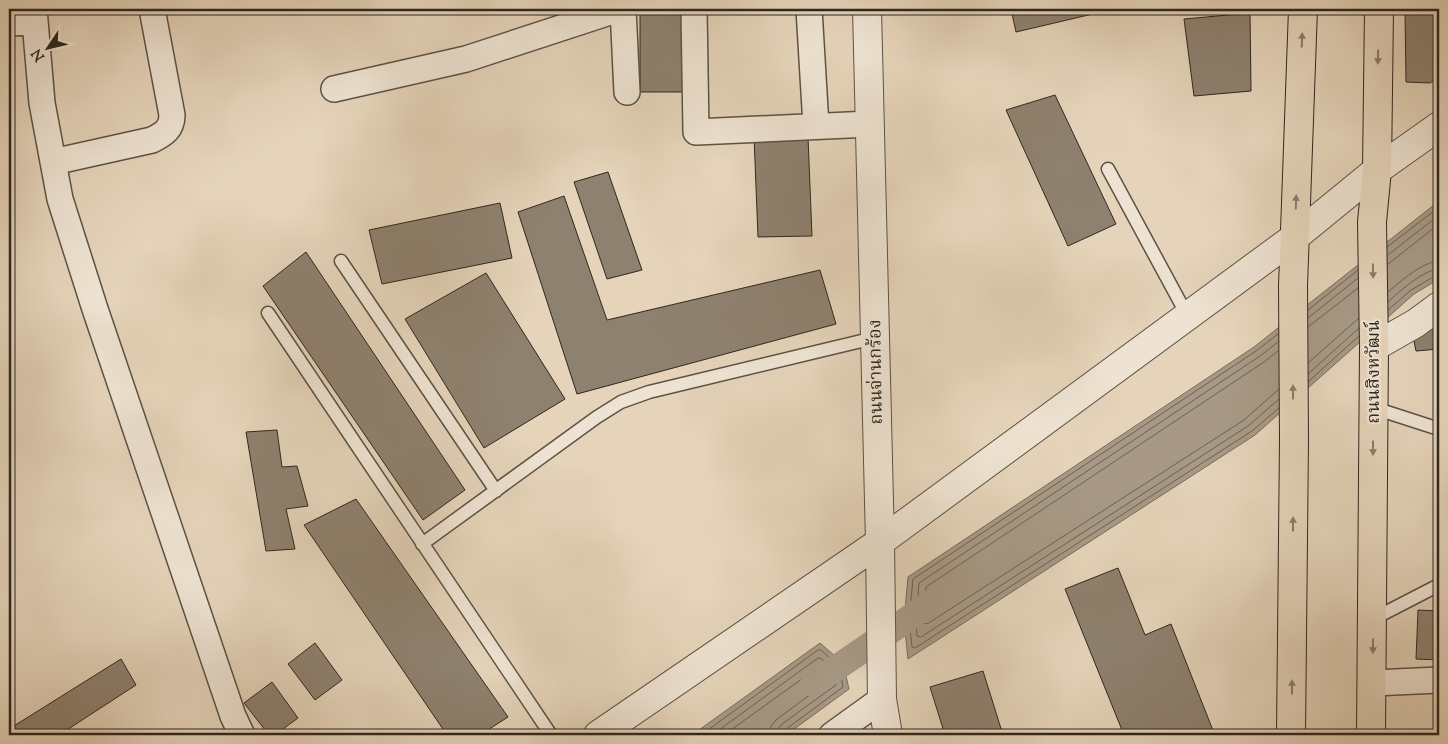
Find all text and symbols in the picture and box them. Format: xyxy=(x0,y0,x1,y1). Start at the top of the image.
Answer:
north arrow xyxy=(22,22,72,72)
one-way arrow xyxy=(1298,32,1306,48)
text: N xyxy=(28,44,50,65)
one-way arrow xyxy=(1374,50,1382,66)
one-way arrow xyxy=(1292,194,1300,210)
one-way arrow xyxy=(1369,263,1377,279)
street label: ถนนจ่านกร้อง xyxy=(863,319,891,425)
street label: ถนนสิงหวัฒน์ xyxy=(1362,320,1388,424)
one-way arrow xyxy=(1289,383,1297,399)
one-way arrow xyxy=(1369,440,1377,456)
one-way arrow xyxy=(1289,516,1297,532)
one-way arrow xyxy=(1369,638,1377,654)
one-way arrow xyxy=(1288,678,1296,694)

